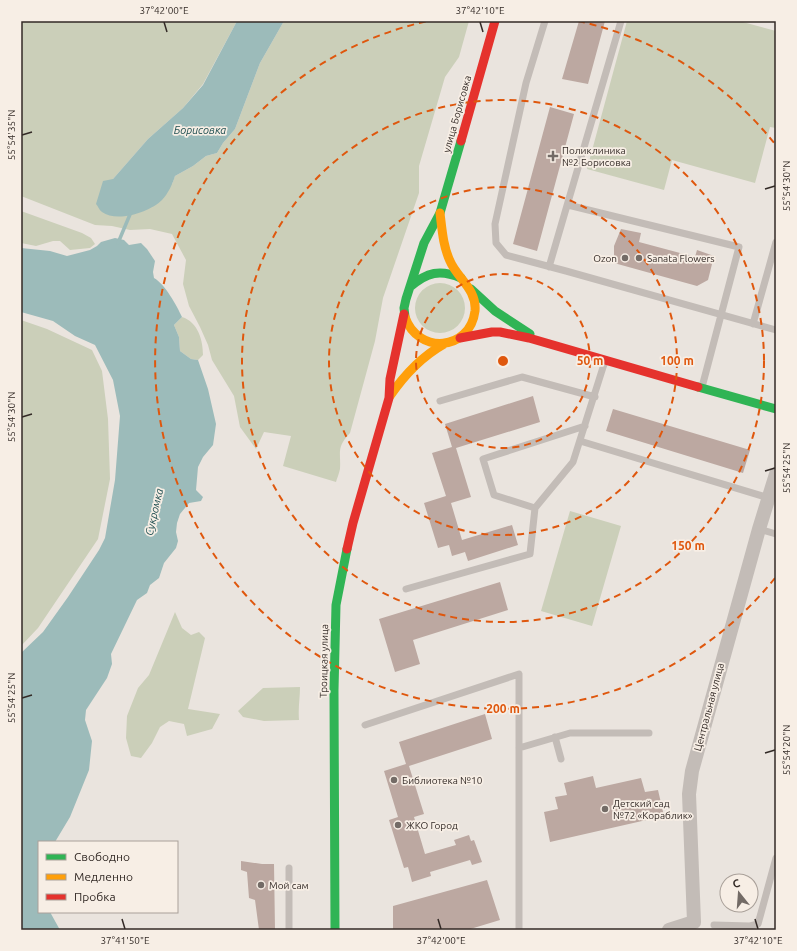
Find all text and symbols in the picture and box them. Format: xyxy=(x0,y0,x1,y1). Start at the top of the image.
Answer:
text: 37°42'00"E xyxy=(139,5,189,16)
text: 37°42'10"E xyxy=(455,5,505,16)
street label: улица Борисовка xyxy=(441,74,473,154)
text: 55°54'35"N xyxy=(6,110,17,160)
water label: Борисовка xyxy=(174,124,226,136)
place label: Поликлиника №2 Борисовка xyxy=(562,145,631,168)
marker: Поликлиника №2 Борисовка xyxy=(547,150,559,162)
text: 55°54'30"N xyxy=(781,161,792,211)
place label: Ozon xyxy=(593,253,617,264)
marker: Ozon xyxy=(620,253,630,263)
marker: Sanata Flowers xyxy=(634,253,644,263)
place label: Sanata Flowers xyxy=(647,253,715,264)
centre of rings xyxy=(496,354,510,368)
text: 50 m xyxy=(577,354,603,367)
text: 100 m xyxy=(660,354,694,367)
text: 55°54'30"N xyxy=(6,392,17,442)
text: 55°54'25"N xyxy=(781,443,792,493)
water label: Сукромка xyxy=(143,487,165,537)
text: 150 m xyxy=(671,539,705,552)
street label: Троицкая улица xyxy=(318,624,330,698)
street label: Центральная улица xyxy=(692,662,726,752)
text: 55°54'25"N xyxy=(6,673,17,723)
text: 200 m xyxy=(486,702,520,715)
text: 55°54'20"N xyxy=(781,725,792,775)
marker: Библиотека №10 xyxy=(389,775,399,785)
place label: Библиотека №10 xyxy=(402,775,483,786)
place label: Детский сад №72 «Кораблик» xyxy=(613,798,693,821)
marker: Детский сад №72 «Кораблик» xyxy=(600,804,610,814)
marker: ЖКО Город xyxy=(393,820,403,830)
place label: ЖКО Город xyxy=(406,820,458,831)
legend xyxy=(38,841,178,913)
text: Свободно xyxy=(74,850,130,863)
text: Медленно xyxy=(74,870,133,883)
north arrow xyxy=(719,873,759,913)
text: С xyxy=(731,877,741,890)
marker: Мой сам xyxy=(256,880,266,890)
place label: Мой сам xyxy=(269,880,309,891)
text: Пробка xyxy=(74,890,116,903)
text: 37°41'50"E xyxy=(100,935,150,946)
text: 37°42'00"E xyxy=(416,935,466,946)
text: 37°42'10"E xyxy=(733,935,783,946)

